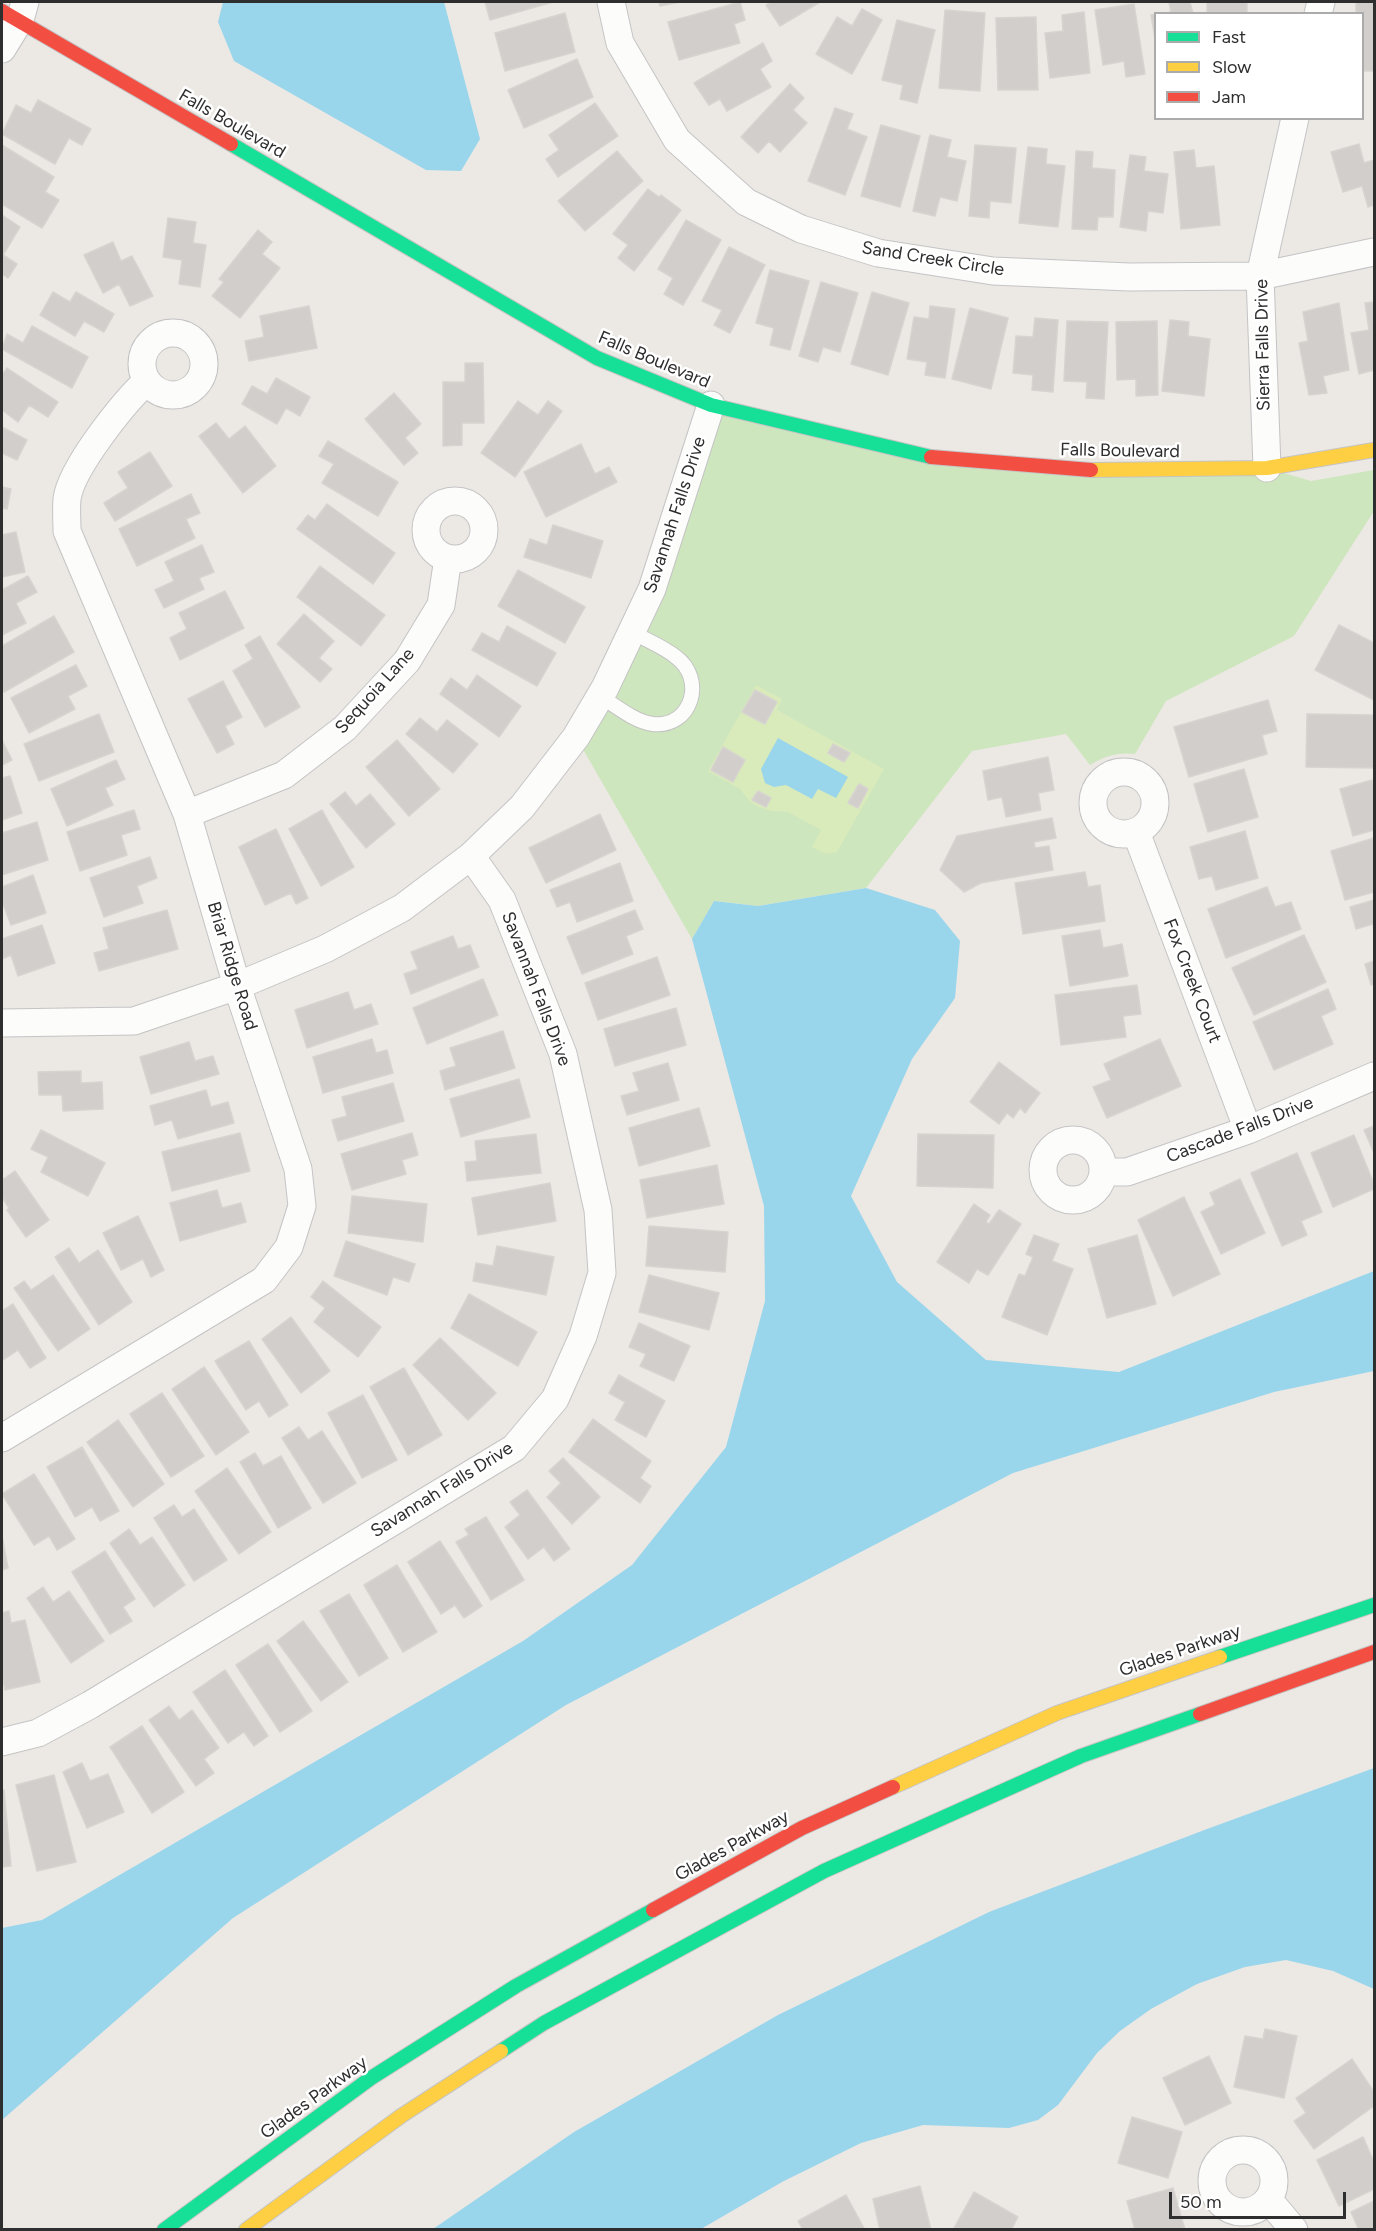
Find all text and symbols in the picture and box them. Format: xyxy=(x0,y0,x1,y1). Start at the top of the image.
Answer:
legend xyxy=(1154,12,1364,120)
text: Fast xyxy=(1212,26,1246,48)
text: Slow xyxy=(1212,56,1251,78)
street label: Falls Boulevard xyxy=(175,85,289,163)
text: Jam xyxy=(1212,86,1246,108)
street label: Sand Creek Circle xyxy=(860,237,1006,281)
street label: Sierra Falls Drive xyxy=(1251,279,1275,411)
street label: Falls Boulevard xyxy=(595,327,713,393)
street label: Savannah Falls Drive xyxy=(639,434,711,596)
street label: Falls Boulevard xyxy=(1060,439,1180,463)
street label: Sequoia Lane xyxy=(331,644,419,738)
street label: Briar Ridge Road xyxy=(202,899,262,1033)
street label: Savannah Falls Drive xyxy=(497,909,575,1069)
street label: Fox Creek Court xyxy=(1158,916,1226,1046)
street label: Cascade Falls Drive xyxy=(1164,1092,1316,1168)
street label: Savannah Falls Drive xyxy=(367,1438,517,1542)
street label: Glades Parkway xyxy=(1117,1620,1243,1682)
street label: Glades Parkway xyxy=(671,1806,793,1886)
street label: Glades Parkway xyxy=(256,2052,372,2144)
scale bar xyxy=(1172,2180,1349,2218)
text: 50 m xyxy=(1180,2191,1222,2213)

